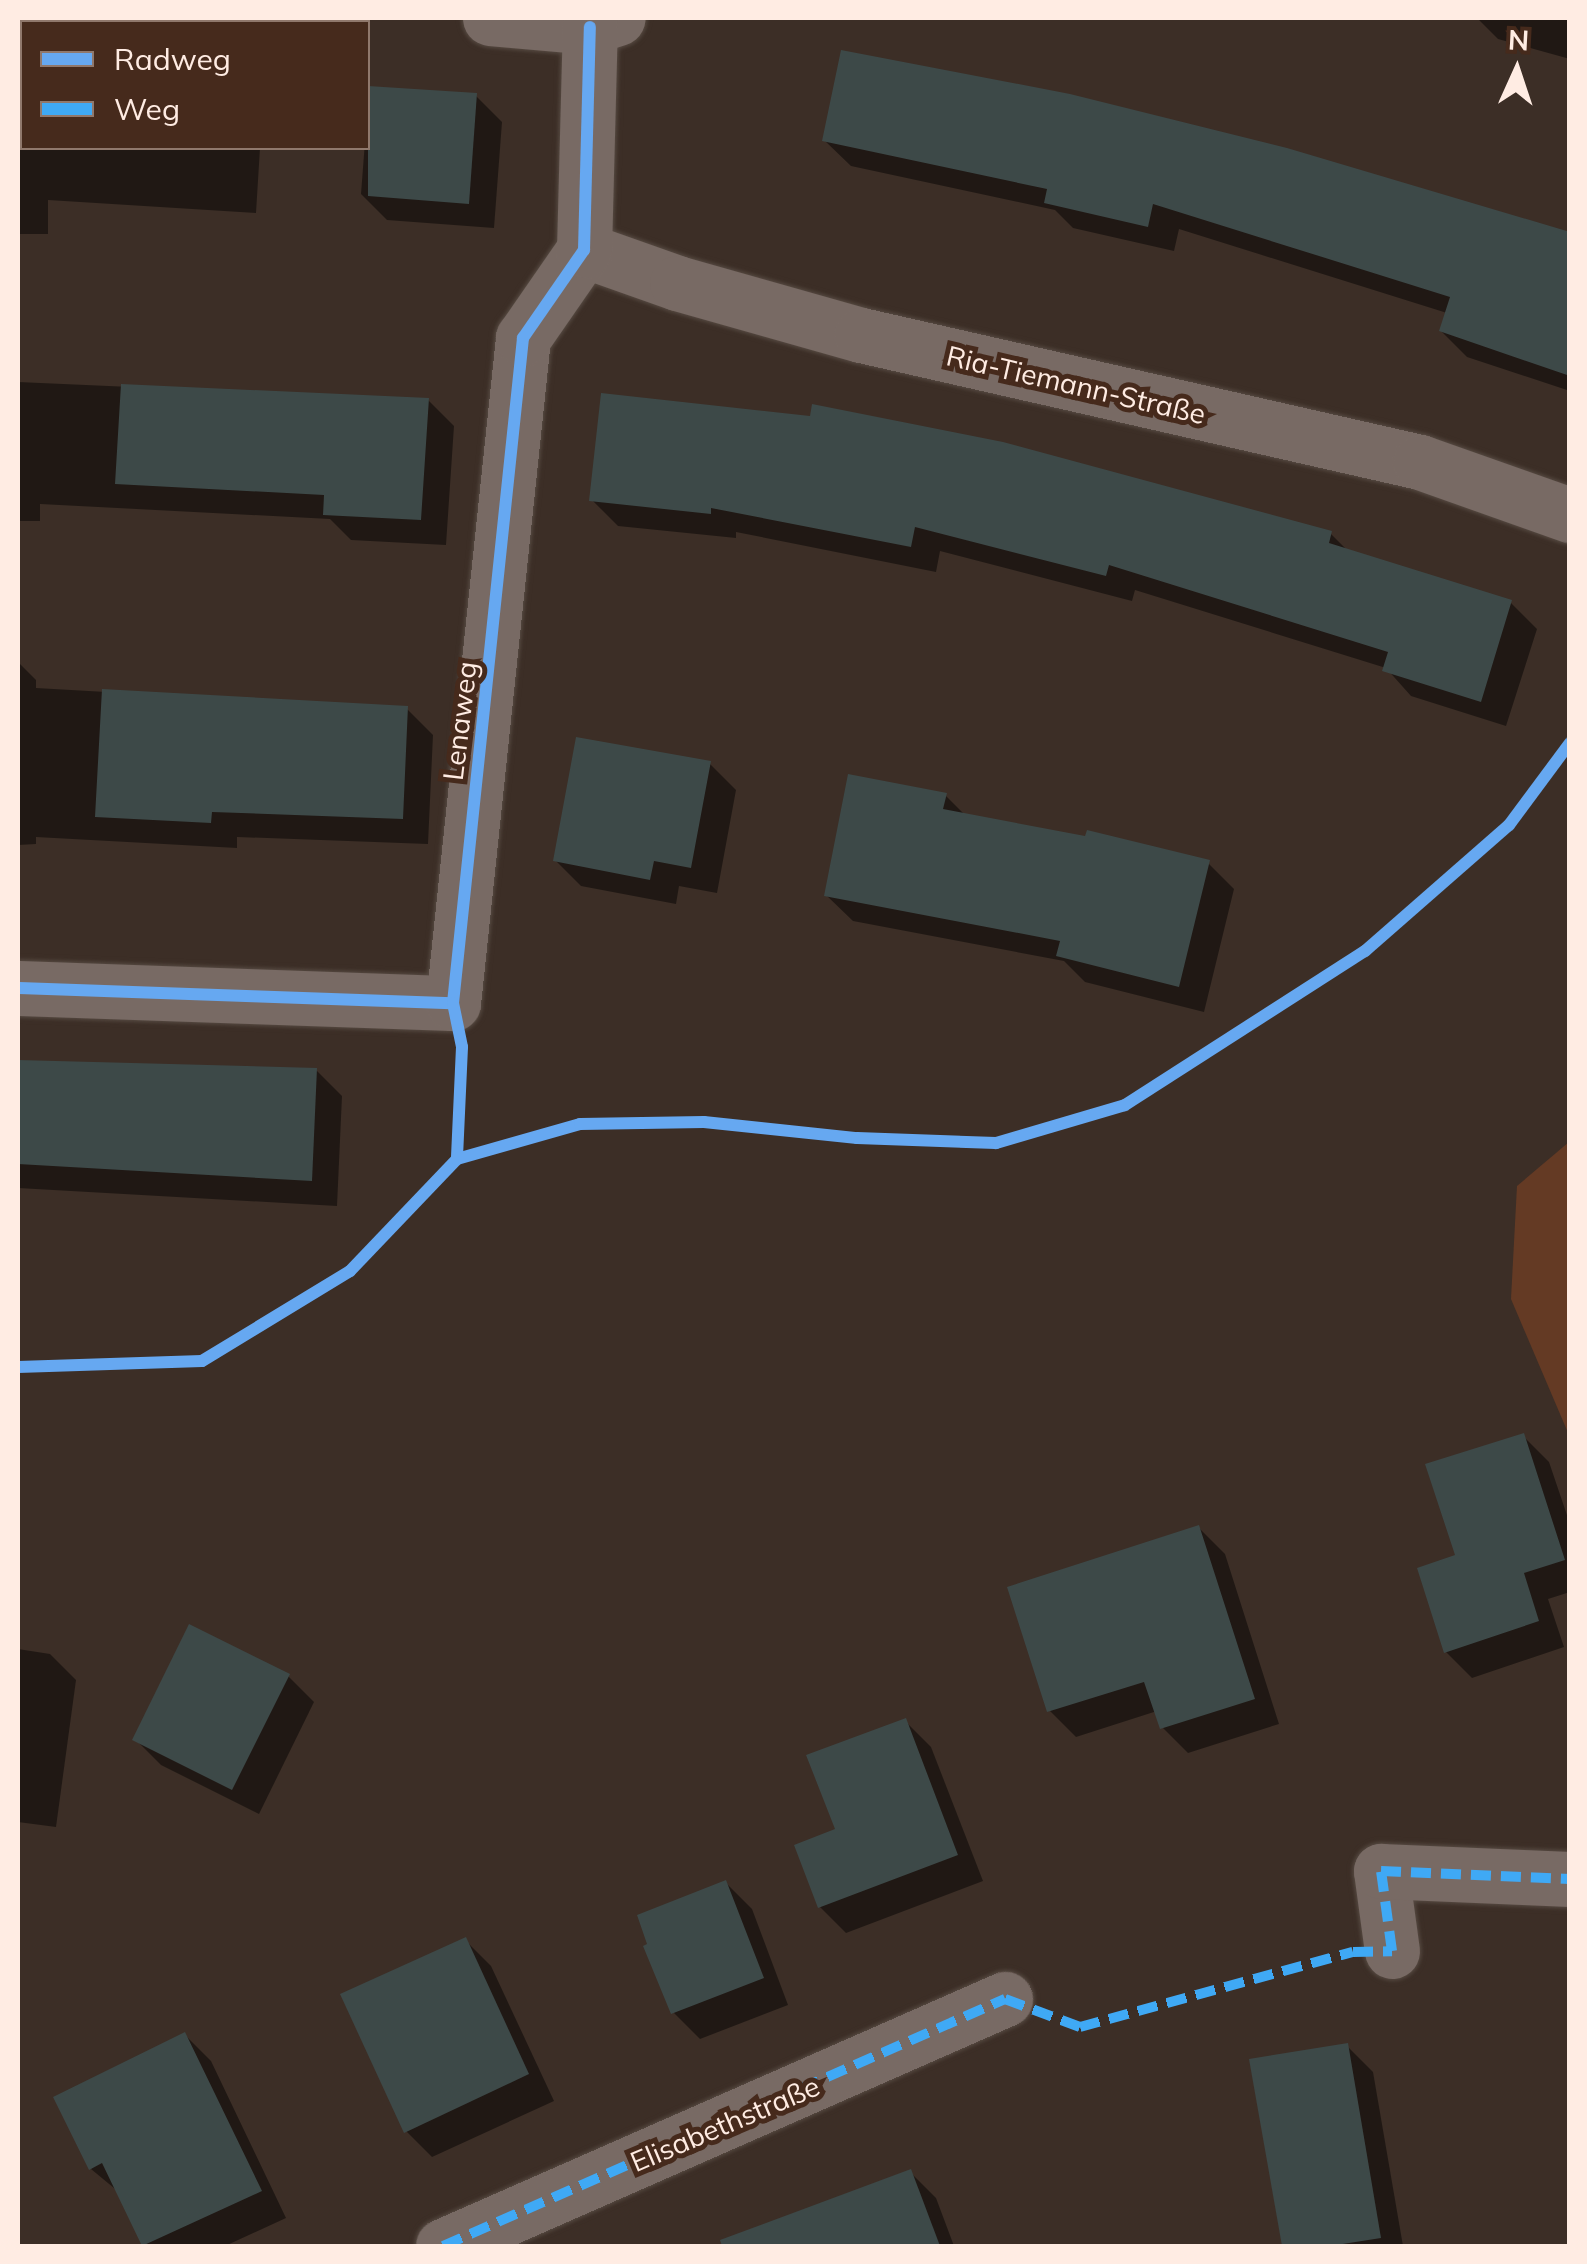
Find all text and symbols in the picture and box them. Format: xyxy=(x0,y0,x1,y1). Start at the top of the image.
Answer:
legend xyxy=(20,20,370,150)
north arrow xyxy=(1467,20,1567,120)
text: N xyxy=(1507,22,1530,58)
text: Radweg xyxy=(114,40,231,78)
text: Weg xyxy=(114,90,180,128)
street label: Ria-Tiemann-Straße xyxy=(943,339,1209,431)
street label: Lenaweg xyxy=(436,660,484,782)
street label: Elisabethstraße xyxy=(625,2069,825,2179)

